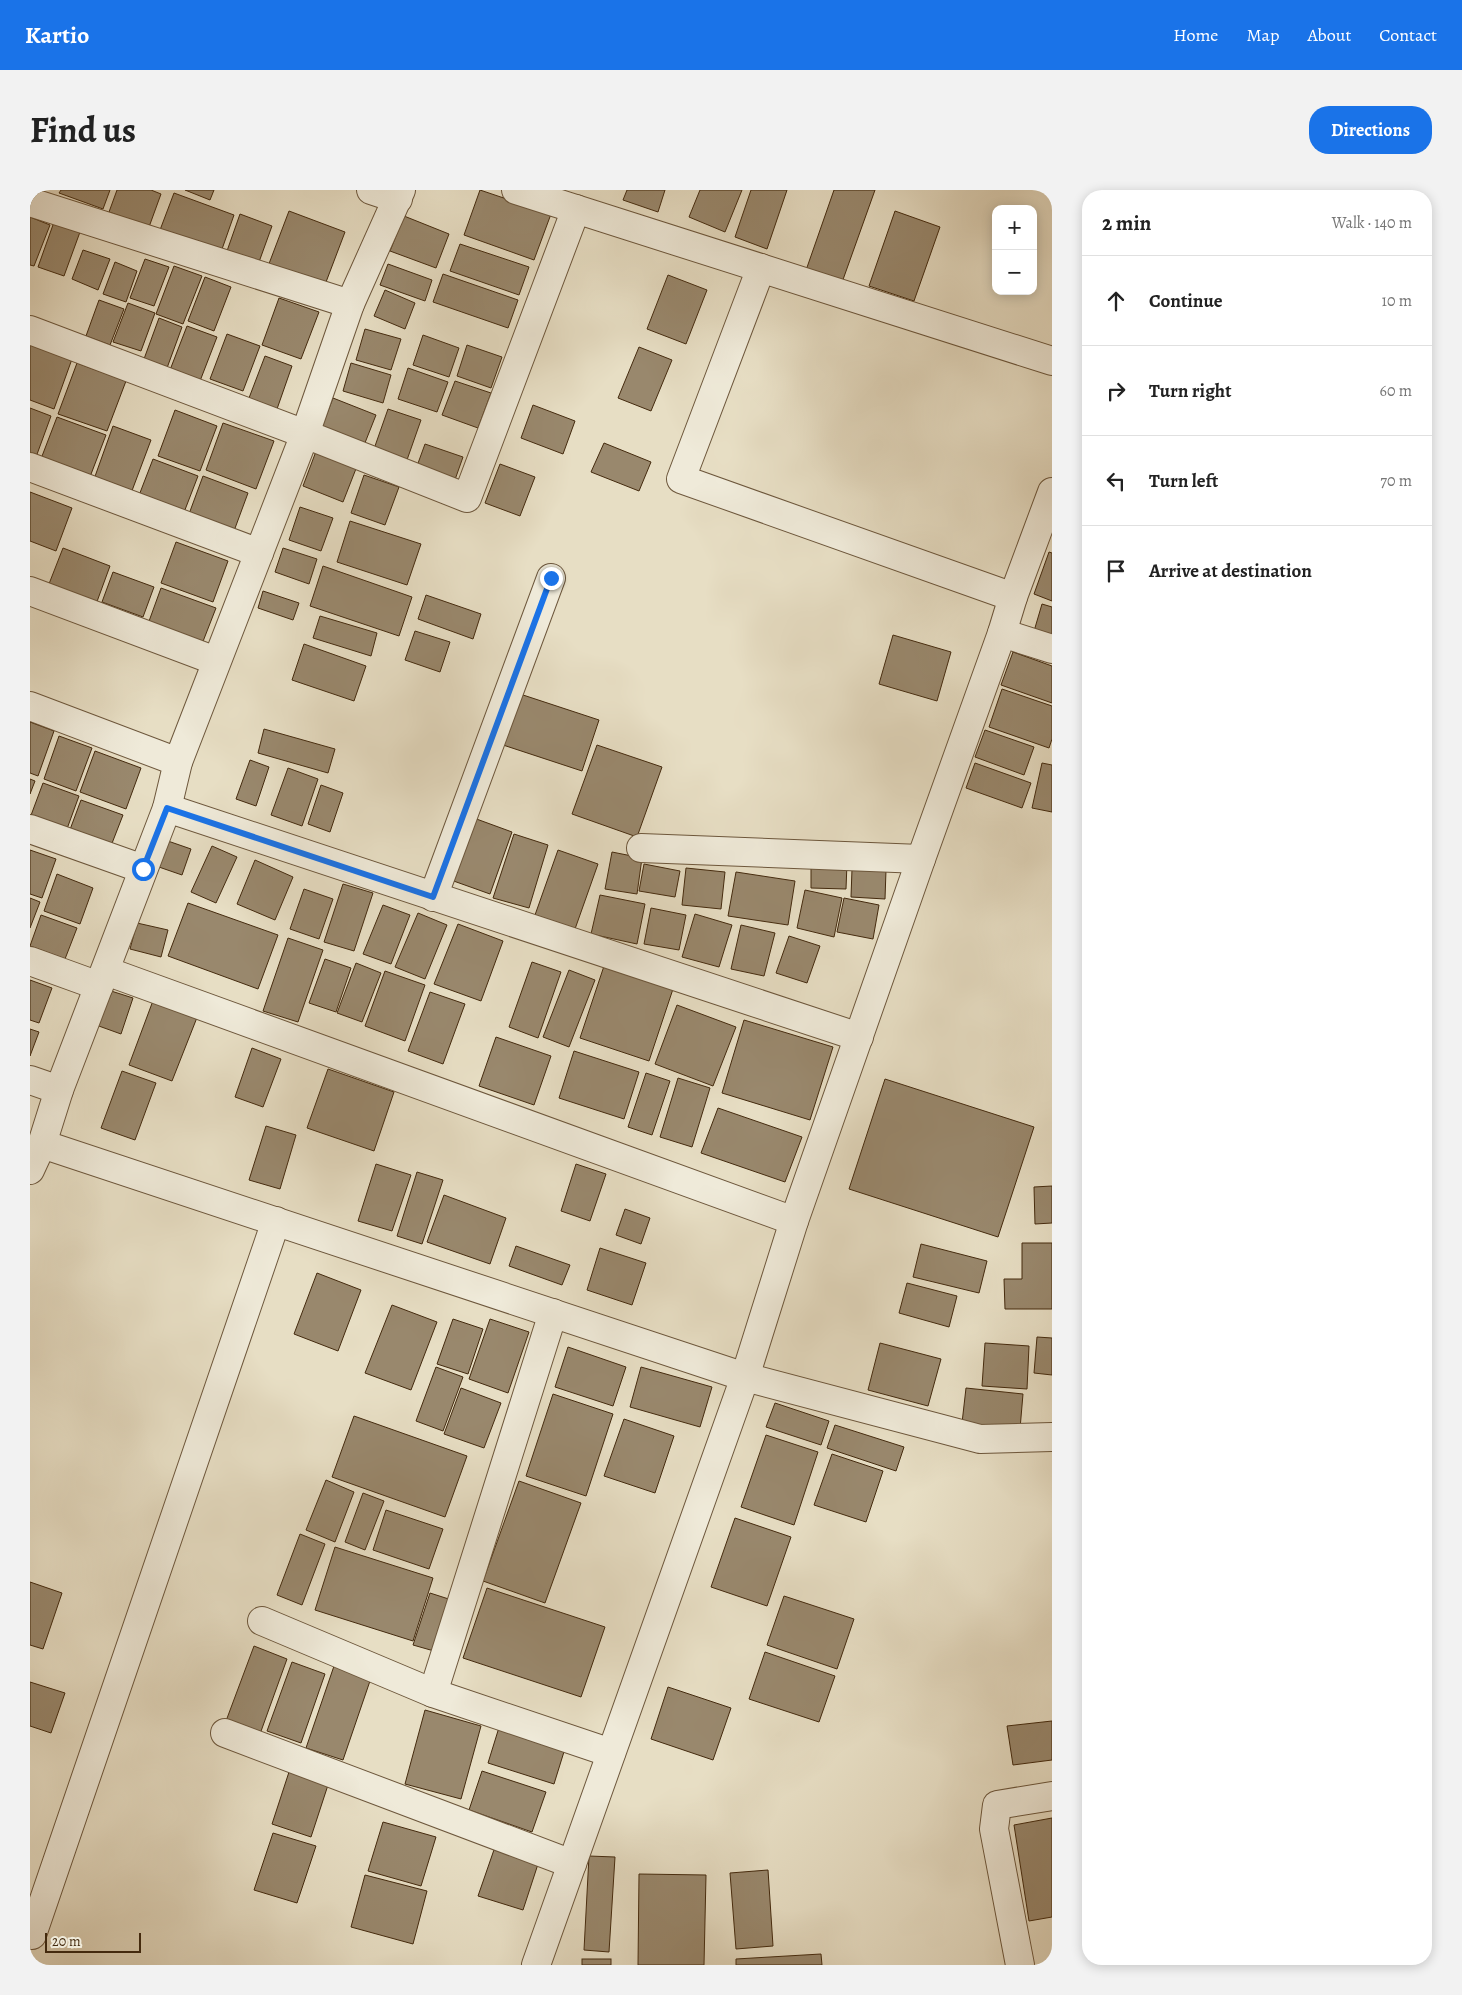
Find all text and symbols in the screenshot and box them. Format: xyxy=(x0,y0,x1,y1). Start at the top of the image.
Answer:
text: Kartio xyxy=(25,19,89,51)
text: Home xyxy=(1173,23,1218,47)
text: Map xyxy=(1246,23,1279,47)
text: About xyxy=(1307,23,1351,47)
text: Contact xyxy=(1379,23,1437,47)
text: Find us xyxy=(30,106,136,154)
button: Directions xyxy=(1309,106,1432,154)
map controls xyxy=(992,205,1037,295)
button: + xyxy=(992,205,1037,250)
text: 2 min xyxy=(1102,209,1151,237)
text: Walk · 140 m xyxy=(1332,212,1412,234)
button: − xyxy=(992,250,1037,295)
icon: ahead xyxy=(1102,287,1130,315)
text: Continue xyxy=(1149,288,1223,314)
text: 10 m xyxy=(1382,290,1412,312)
icon: right xyxy=(1102,377,1130,405)
text: Turn right xyxy=(1149,378,1231,404)
text: 60 m xyxy=(1380,380,1412,402)
icon: left xyxy=(1102,467,1130,495)
text: Turn left xyxy=(1149,468,1218,494)
text: 70 m xyxy=(1380,470,1412,492)
icon: arrive xyxy=(1102,557,1130,585)
text: Arrive at destination xyxy=(1149,558,1312,584)
route end xyxy=(540,567,563,590)
route start xyxy=(132,858,155,881)
scale bar xyxy=(45,1930,141,1953)
text: 20 m xyxy=(52,1932,81,1951)

